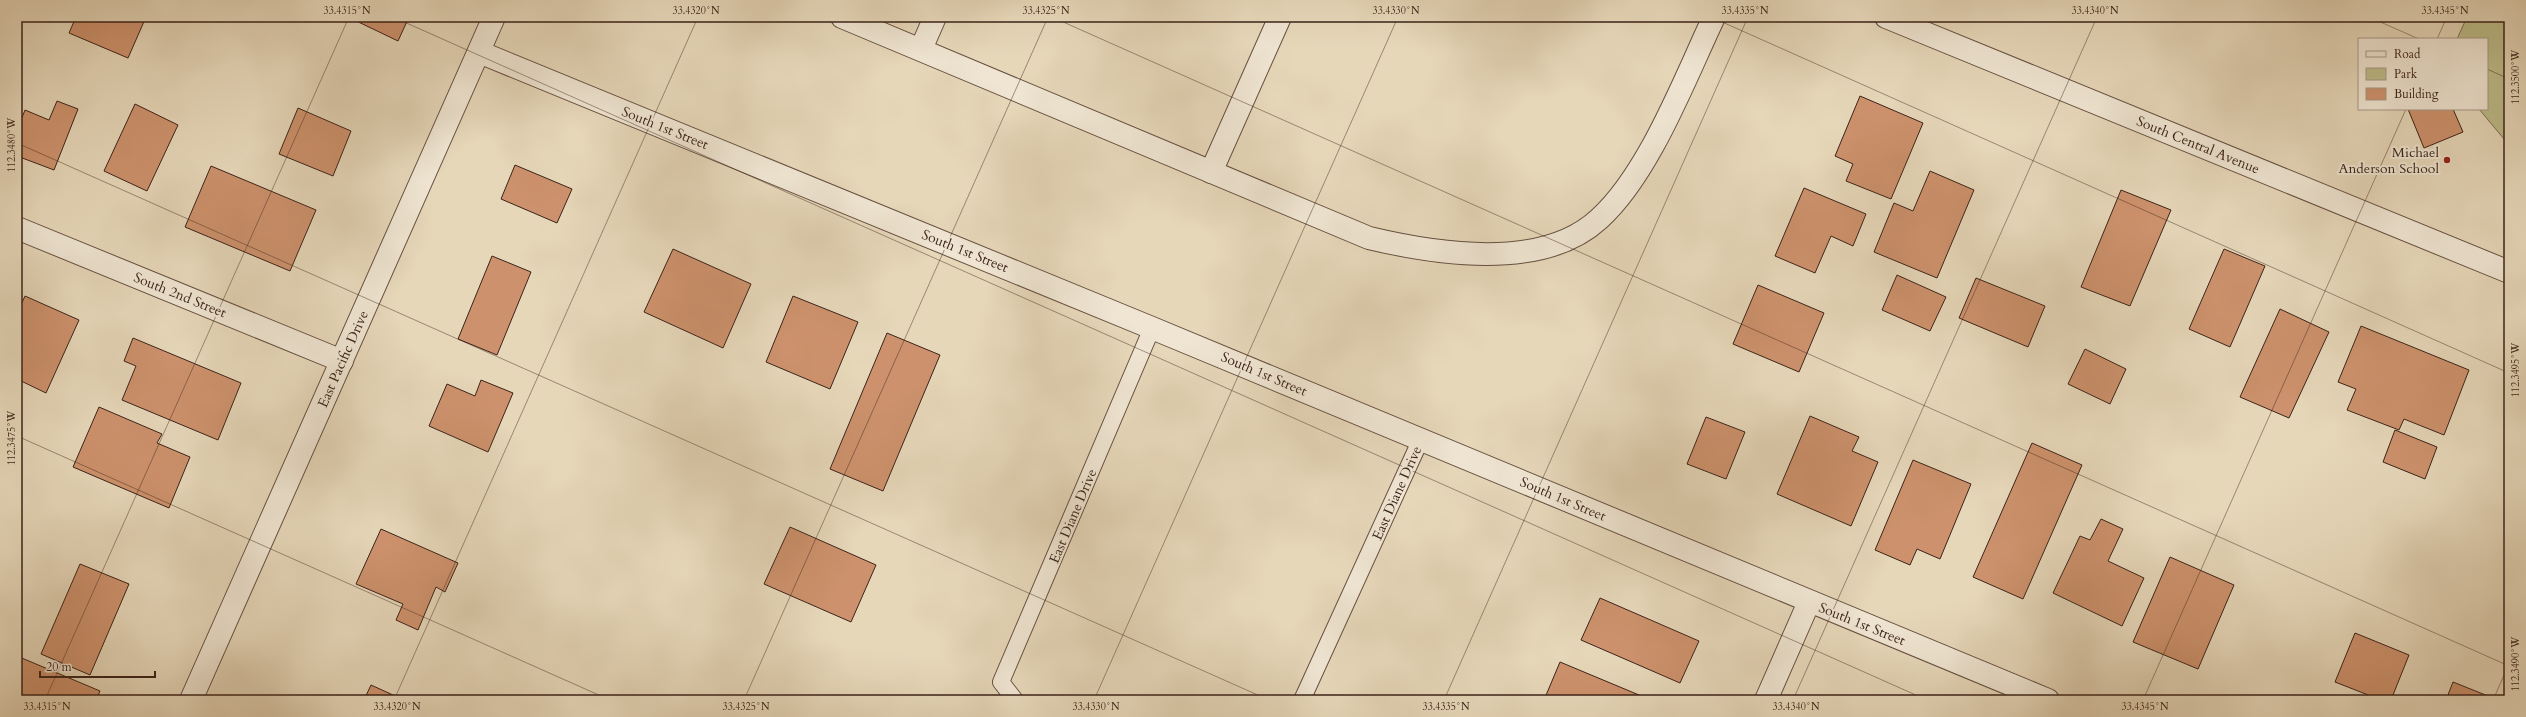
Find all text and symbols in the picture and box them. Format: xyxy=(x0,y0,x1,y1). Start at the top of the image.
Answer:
text: 33.4315°N xyxy=(324,4,371,18)
text: 33.4320°N xyxy=(673,4,720,18)
text: 33.4325°N xyxy=(1023,4,1070,18)
text: 33.4330°N xyxy=(1373,4,1420,18)
text: 33.4335°N xyxy=(1722,4,1769,18)
text: 33.4340°N xyxy=(2072,4,2119,18)
text: 33.4345°N xyxy=(2422,4,2469,18)
legend xyxy=(2358,38,2488,110)
text: Road xyxy=(2394,46,2421,62)
text: 112.3500°W xyxy=(2509,49,2523,104)
text: Park xyxy=(2394,66,2418,82)
text: Building xyxy=(2394,86,2439,102)
street label: South 1st Street xyxy=(619,102,712,154)
street label: South Central Avenue xyxy=(2134,112,2262,178)
text: 112.3480°W xyxy=(5,117,19,172)
place label: Michael Anderson School xyxy=(2338,143,2439,178)
marker: Michael Anderson School xyxy=(2442,155,2452,165)
street label: South 1st Street xyxy=(919,225,1012,277)
street label: South 2nd Street xyxy=(131,268,230,322)
street label: East Pacific Drive xyxy=(313,308,373,410)
text: 112.3495°W xyxy=(2509,342,2523,397)
street label: South 1st Street xyxy=(1218,347,1311,401)
text: 112.3475°W xyxy=(5,410,19,465)
street label: East Diane Drive xyxy=(1368,443,1426,543)
street label: East Diane Drive xyxy=(1045,466,1101,566)
street label: South 1st Street xyxy=(1517,472,1610,526)
street label: South 1st Street xyxy=(1816,598,1909,650)
text: 112.3490°W xyxy=(2509,636,2523,691)
scale bar xyxy=(40,653,155,679)
text: 20 m xyxy=(46,659,73,675)
text: 33.4315°N xyxy=(24,700,71,714)
text: 33.4320°N xyxy=(374,700,421,714)
text: 33.4325°N xyxy=(723,700,770,714)
text: 33.4330°N xyxy=(1073,700,1120,714)
text: 33.4335°N xyxy=(1423,700,1470,714)
text: 33.4340°N xyxy=(1773,700,1820,714)
text: 33.4345°N xyxy=(2122,700,2169,714)

